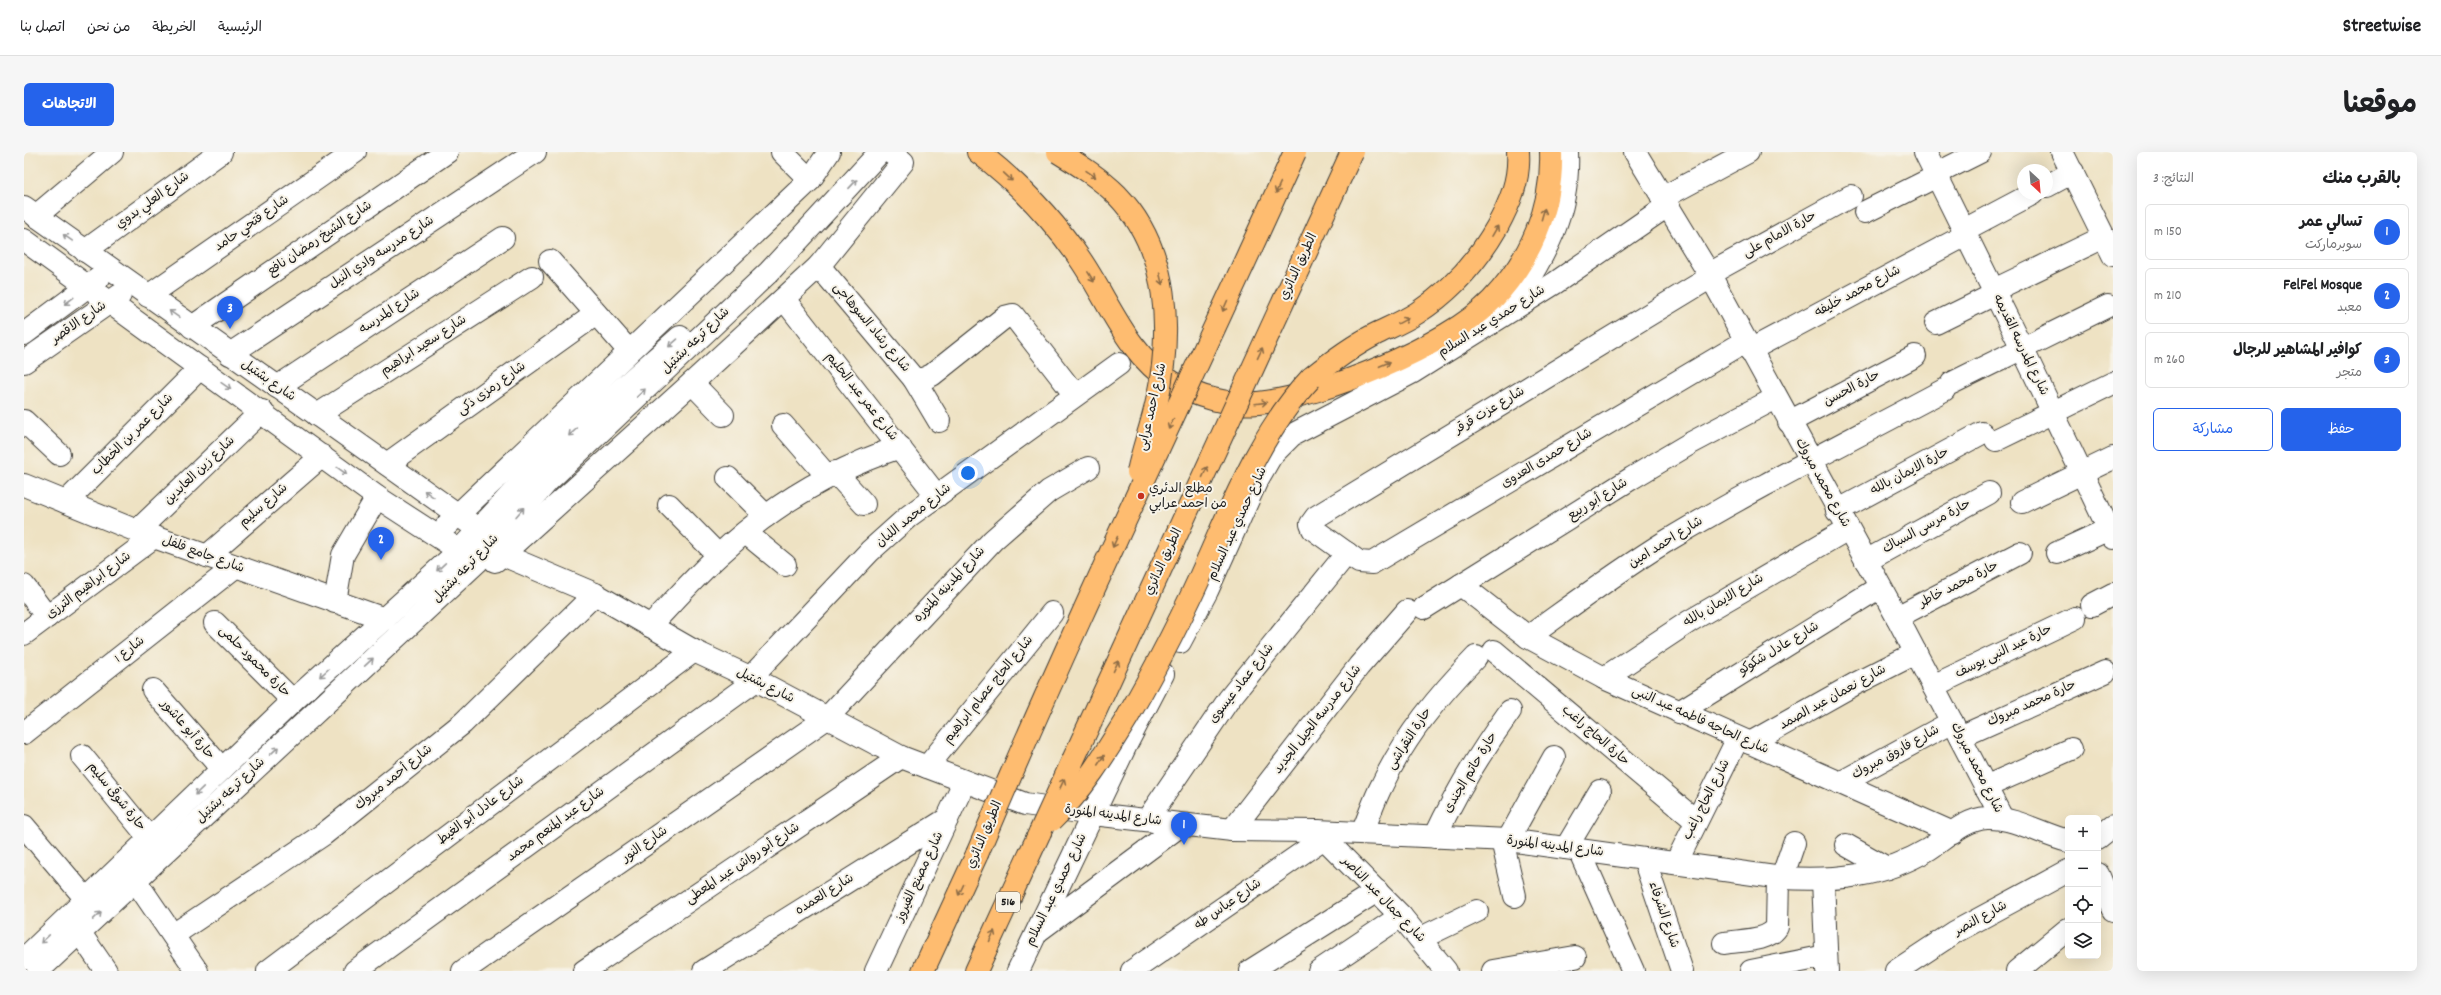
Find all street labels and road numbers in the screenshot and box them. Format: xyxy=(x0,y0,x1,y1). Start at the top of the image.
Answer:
street label: شارع العلي بدوي xyxy=(112,168,194,234)
street label: شارع فتحي حامد xyxy=(211,191,293,257)
street label: شارع الشيخ رمضان نافع xyxy=(264,197,376,281)
street label: حارة الامام على xyxy=(1740,207,1820,263)
street label: شارع مدرسه وادي النيل xyxy=(326,212,438,294)
street label: الطريق الدائري xyxy=(1275,230,1323,304)
street label: شارع محمد خليفه xyxy=(1812,261,1904,323)
street label: شارع رشاد السوهاجى xyxy=(828,279,914,377)
street label: شارع حمدي عبد السلام xyxy=(1435,281,1549,363)
street label: شارع المدرسه xyxy=(356,285,424,339)
street label: شارع المدرسه القديمه xyxy=(1987,291,2053,399)
street label: شارع الاقصر xyxy=(46,297,111,350)
street label: شارع ترعه بشتيل xyxy=(657,303,735,379)
street label: شارع سعيد ابراهيم xyxy=(377,311,471,381)
street label: شارع عمر عبد الحليم xyxy=(820,348,902,446)
street label: شارع بشتيل xyxy=(237,355,299,407)
street label: شارع رمزى ذكى xyxy=(454,358,530,420)
street label: شارع احمد عرابى xyxy=(1134,361,1172,453)
street label: حارة الحسن xyxy=(1820,366,1884,412)
street label: شارع عزت قرقر xyxy=(1450,383,1529,440)
street label: شارع عمر بن الخطاب xyxy=(88,390,178,480)
street label: شارع حمدى العدوى xyxy=(1498,424,1596,494)
street label: شارع زين العابدين xyxy=(160,432,240,510)
street label: شارع محمد مبروك xyxy=(1790,435,1854,531)
street label: حارة الايمان بالله xyxy=(1867,443,1953,501)
street label: شارع حمدي عبد السلام xyxy=(1203,464,1273,584)
street label: شارع أبو ربيع xyxy=(1564,474,1632,526)
street label: شارع سليم xyxy=(235,479,293,533)
street label: شارع محمد اللبان xyxy=(872,480,956,552)
street label: حارة مرسى السباك xyxy=(1879,495,1975,559)
street label: شارع احمد امين xyxy=(1625,513,1707,573)
street label: الطريق الدائري xyxy=(1140,525,1188,599)
street label: شارع ترعه بشتيل xyxy=(428,530,504,608)
street label: شارع جامع فلفل xyxy=(159,531,247,579)
street label: شارع المدينه المنوره xyxy=(910,543,990,627)
street label: شارع ابراهيم الترزى xyxy=(42,548,136,624)
street label: حارة محمد خاطر xyxy=(1915,557,2002,614)
street label: شارع الايمان بالله xyxy=(1680,569,1768,633)
street label: شارع عادل شكوكو xyxy=(1734,617,1823,681)
street label: حارة عبد النبى يوسف xyxy=(1952,620,2056,684)
street label: حارة محمود حلمى xyxy=(214,622,294,702)
street label: شارع 1 xyxy=(111,632,149,668)
street label: شارع الحاج عصام ابراهيم xyxy=(939,632,1039,748)
street label: شارع عماد عيسوى xyxy=(1205,640,1279,728)
street label: شارع مدرسه الجيل الجديد xyxy=(1269,661,1367,779)
street label: شارع نعمان عبد الصمد xyxy=(1776,661,1890,735)
street label: شارع بشتيل xyxy=(733,663,797,709)
street label: حارة محمد مبروك xyxy=(1985,676,2080,732)
street label: شارع الحاجه فاطمه عبد النبى xyxy=(1628,682,1772,760)
street label: حارة أبو عاشور xyxy=(155,695,219,764)
street label: حارة الحاج راغب xyxy=(1557,701,1633,771)
street label: حارة النقراشى xyxy=(1383,704,1437,774)
street label: شارع محمد مبروك xyxy=(1945,719,2007,817)
street label: شارع فاروق مبروك xyxy=(1849,721,1943,785)
street label: حارة حاتم الجندى xyxy=(1439,729,1503,817)
street label: شارع أحمد مبروك xyxy=(351,741,437,815)
street label: شارع ترعه بشتيل xyxy=(192,754,270,828)
street label: شارع الحاج راغب xyxy=(1678,756,1736,844)
street label: حارة شوقى سليم xyxy=(82,758,151,836)
street label: شارع عادل أبو الغيط xyxy=(434,772,528,850)
street label: شارع عبد المنعم محمد xyxy=(503,783,609,867)
street label: الطريق الدائري xyxy=(962,798,1008,872)
street label: شارع المدينه المنورة xyxy=(1063,801,1163,831)
street label: شارع أبو رواش عبد المعطى xyxy=(682,819,804,909)
street label: شارع النور xyxy=(617,822,672,868)
street label: شارع مصنع الفيروز xyxy=(890,829,949,926)
street label: شارع حمدي عبد السلام xyxy=(1021,830,1093,950)
street label: شارع المدينه المنورة xyxy=(1505,832,1605,862)
street label: شارع جمال عبد الناصر xyxy=(1336,852,1429,948)
street label: شارع العمده xyxy=(792,869,858,921)
street label: شارع عباس طه xyxy=(1190,875,1266,935)
street label: شارع الشرفاء xyxy=(1643,879,1683,951)
road number: 516 xyxy=(996,892,1020,912)
street label: شارع النصر xyxy=(1950,897,2011,942)

